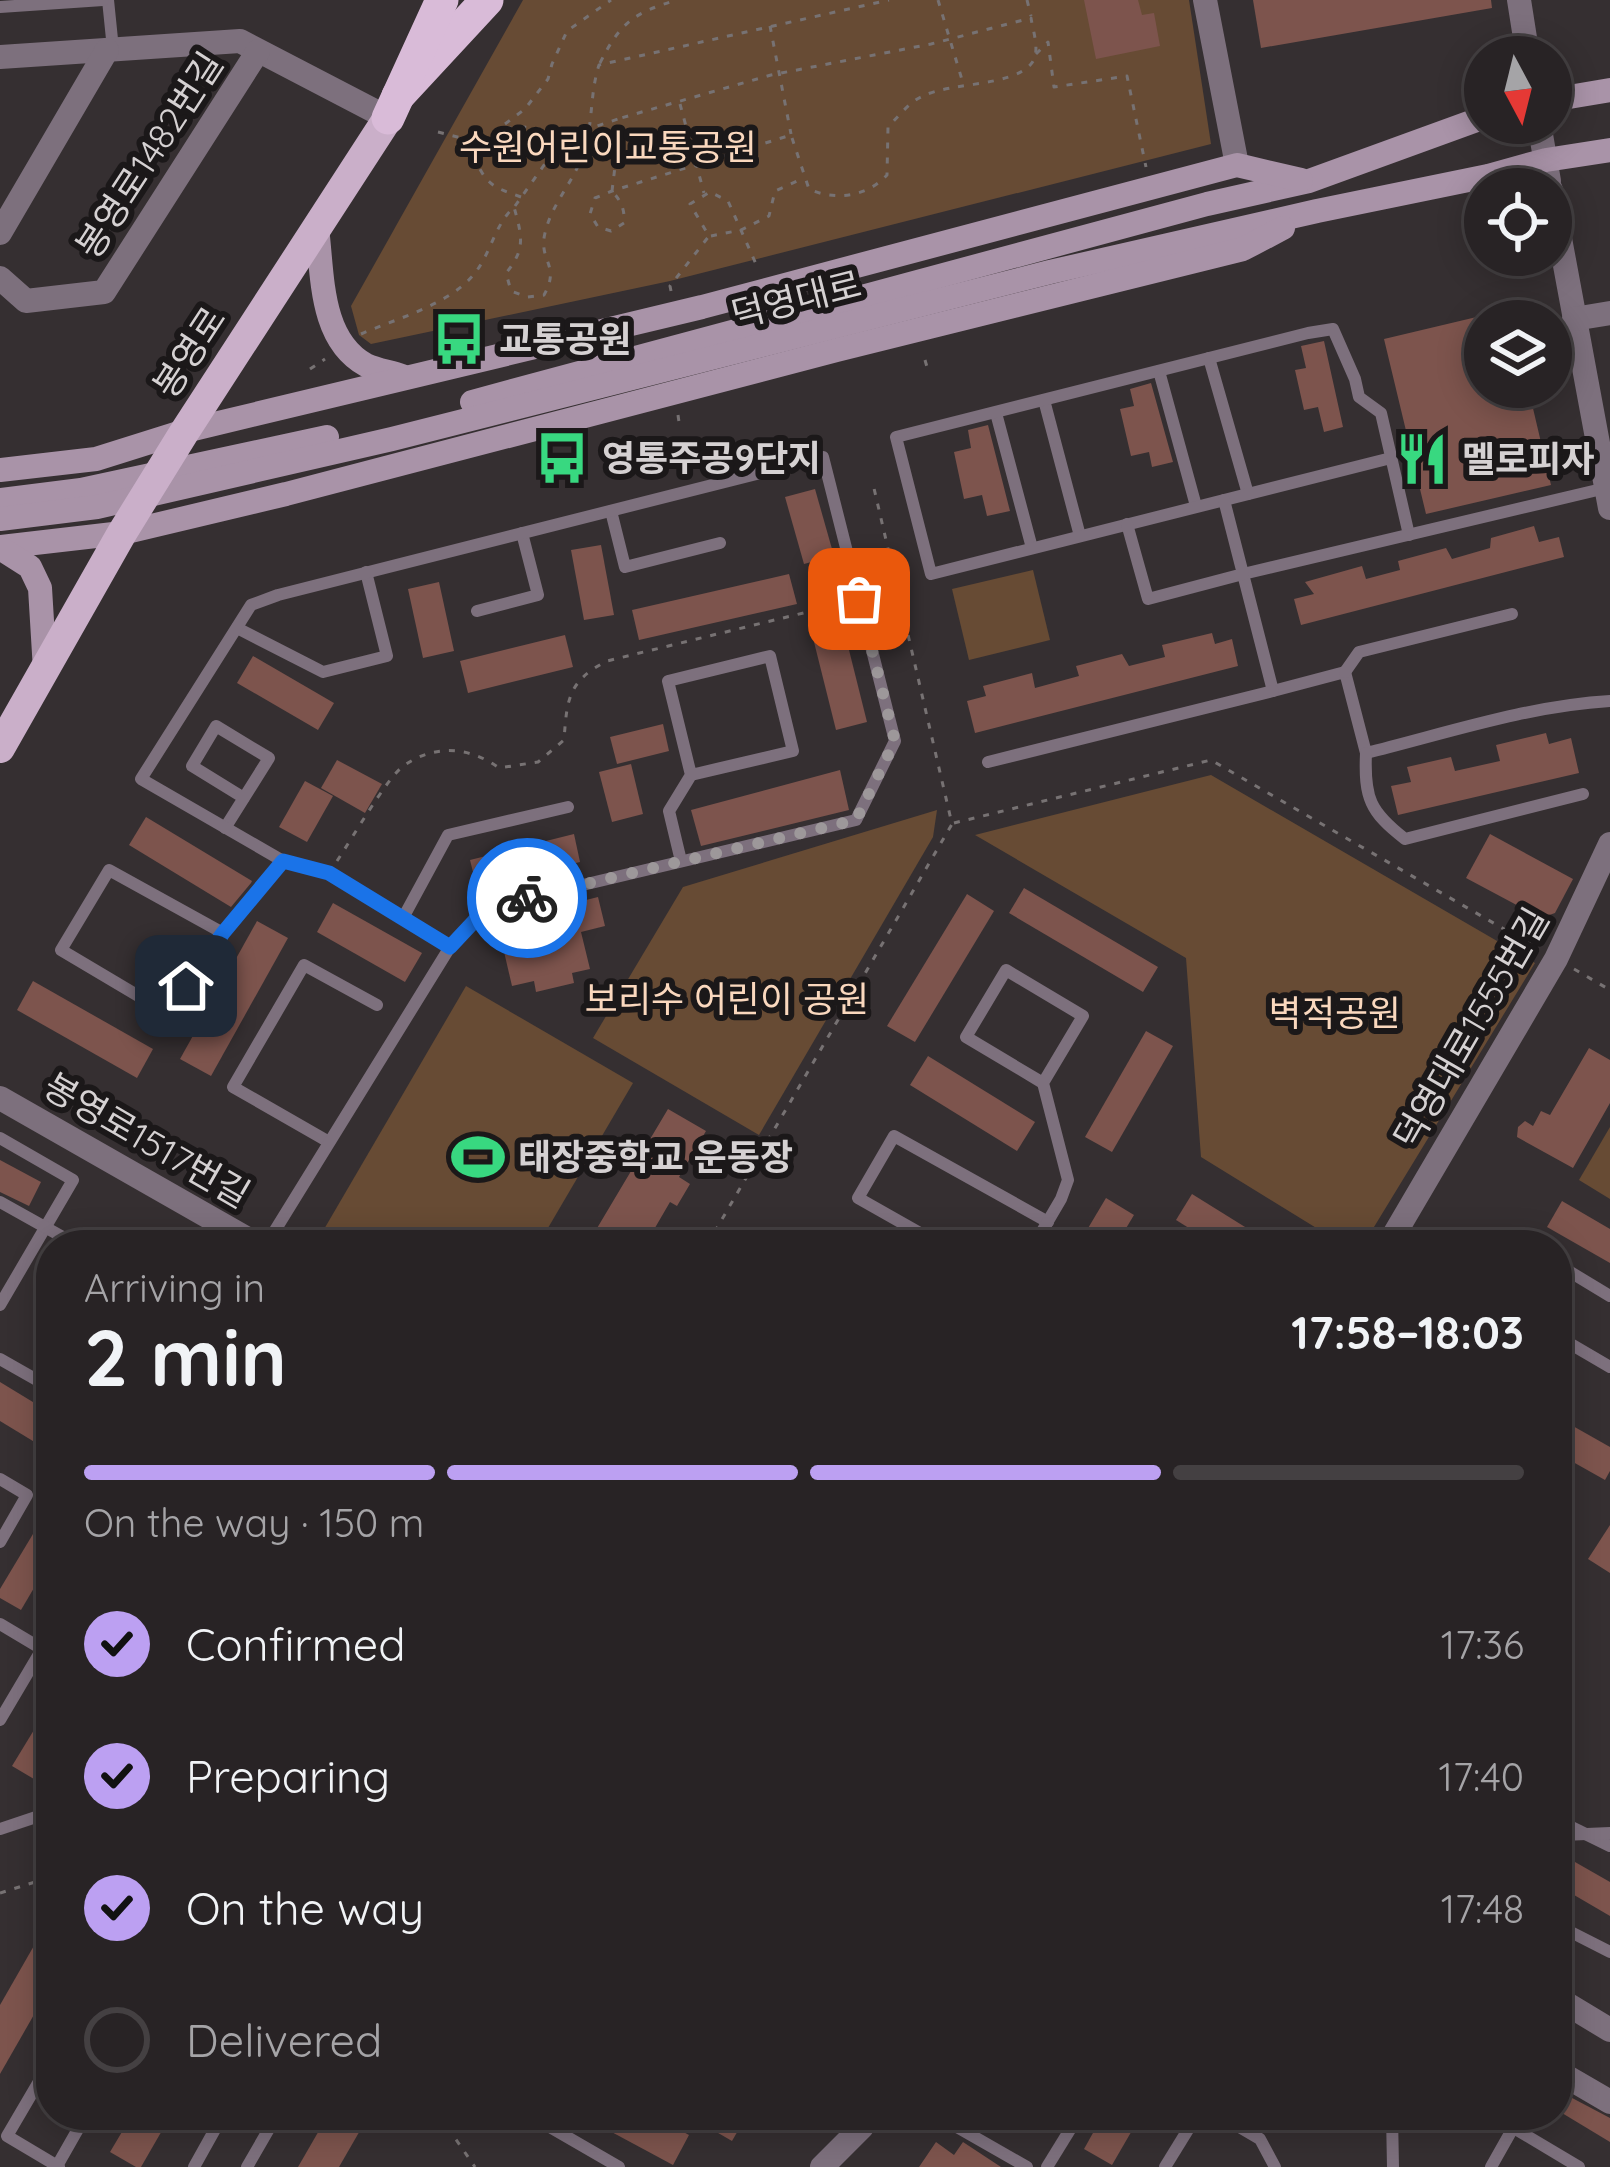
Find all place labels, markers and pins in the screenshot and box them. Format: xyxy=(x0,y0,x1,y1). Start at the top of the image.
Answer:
bus stop icon: 교통공원 xyxy=(430,310,488,368)
place label: 교통공원 xyxy=(499,316,631,361)
bus stop icon: 영통주공9단지 xyxy=(533,429,591,487)
restaurant icon: 멜로피자 xyxy=(1393,430,1451,488)
place label: 영통주공9단지 xyxy=(602,435,821,480)
place label: 멜로피자 xyxy=(1462,436,1594,481)
pin xyxy=(808,548,910,650)
pin xyxy=(135,935,237,1037)
sports icon: 태장중학교 운동장 xyxy=(449,1128,507,1186)
place label: 태장중학교 운동장 xyxy=(518,1134,793,1179)

